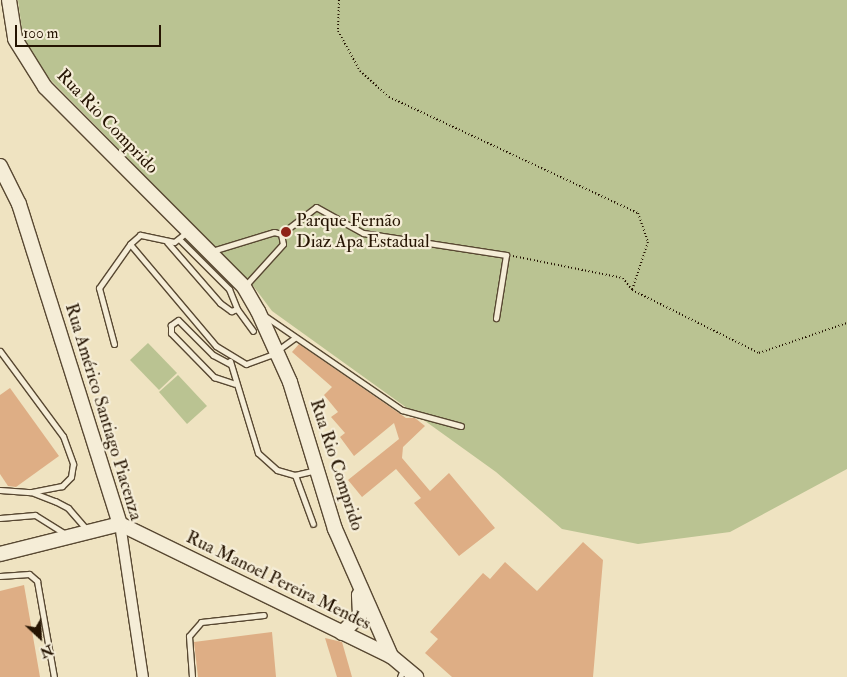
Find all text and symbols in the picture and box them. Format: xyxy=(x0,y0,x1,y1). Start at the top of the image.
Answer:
scale bar xyxy=(18,15,164,47)
text: 100 m xyxy=(23,24,58,43)
street label: Rua Rio Comprido xyxy=(52,65,162,179)
place label: Parque Fernão Diaz Apa Estadual xyxy=(296,211,430,253)
marker: Parque Fernão Diaz Apa Estadual xyxy=(280,226,292,238)
street label: Rua Américo Santiago Piacenza xyxy=(60,301,146,523)
street label: Rua Rio Comprido xyxy=(305,397,367,533)
street label: Rua Manoel Pereira Mendes xyxy=(182,527,374,635)
north arrow xyxy=(15,612,65,662)
text: N xyxy=(37,641,56,661)

